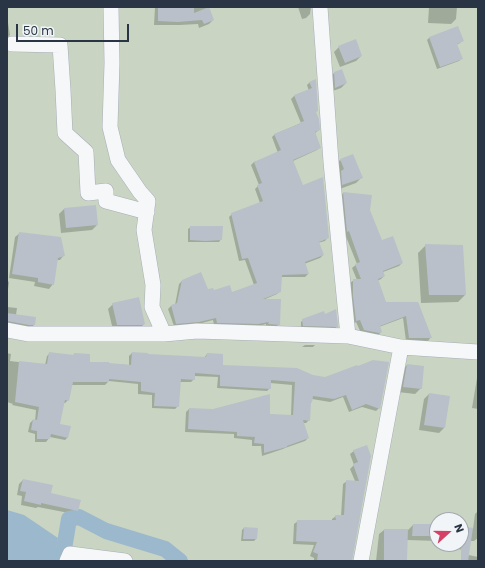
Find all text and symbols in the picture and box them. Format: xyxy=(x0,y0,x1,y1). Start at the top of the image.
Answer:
scale bar xyxy=(18,16,131,42)
text: 50 m xyxy=(23,22,54,39)
north arrow xyxy=(429,512,469,552)
text: N xyxy=(450,521,468,535)

